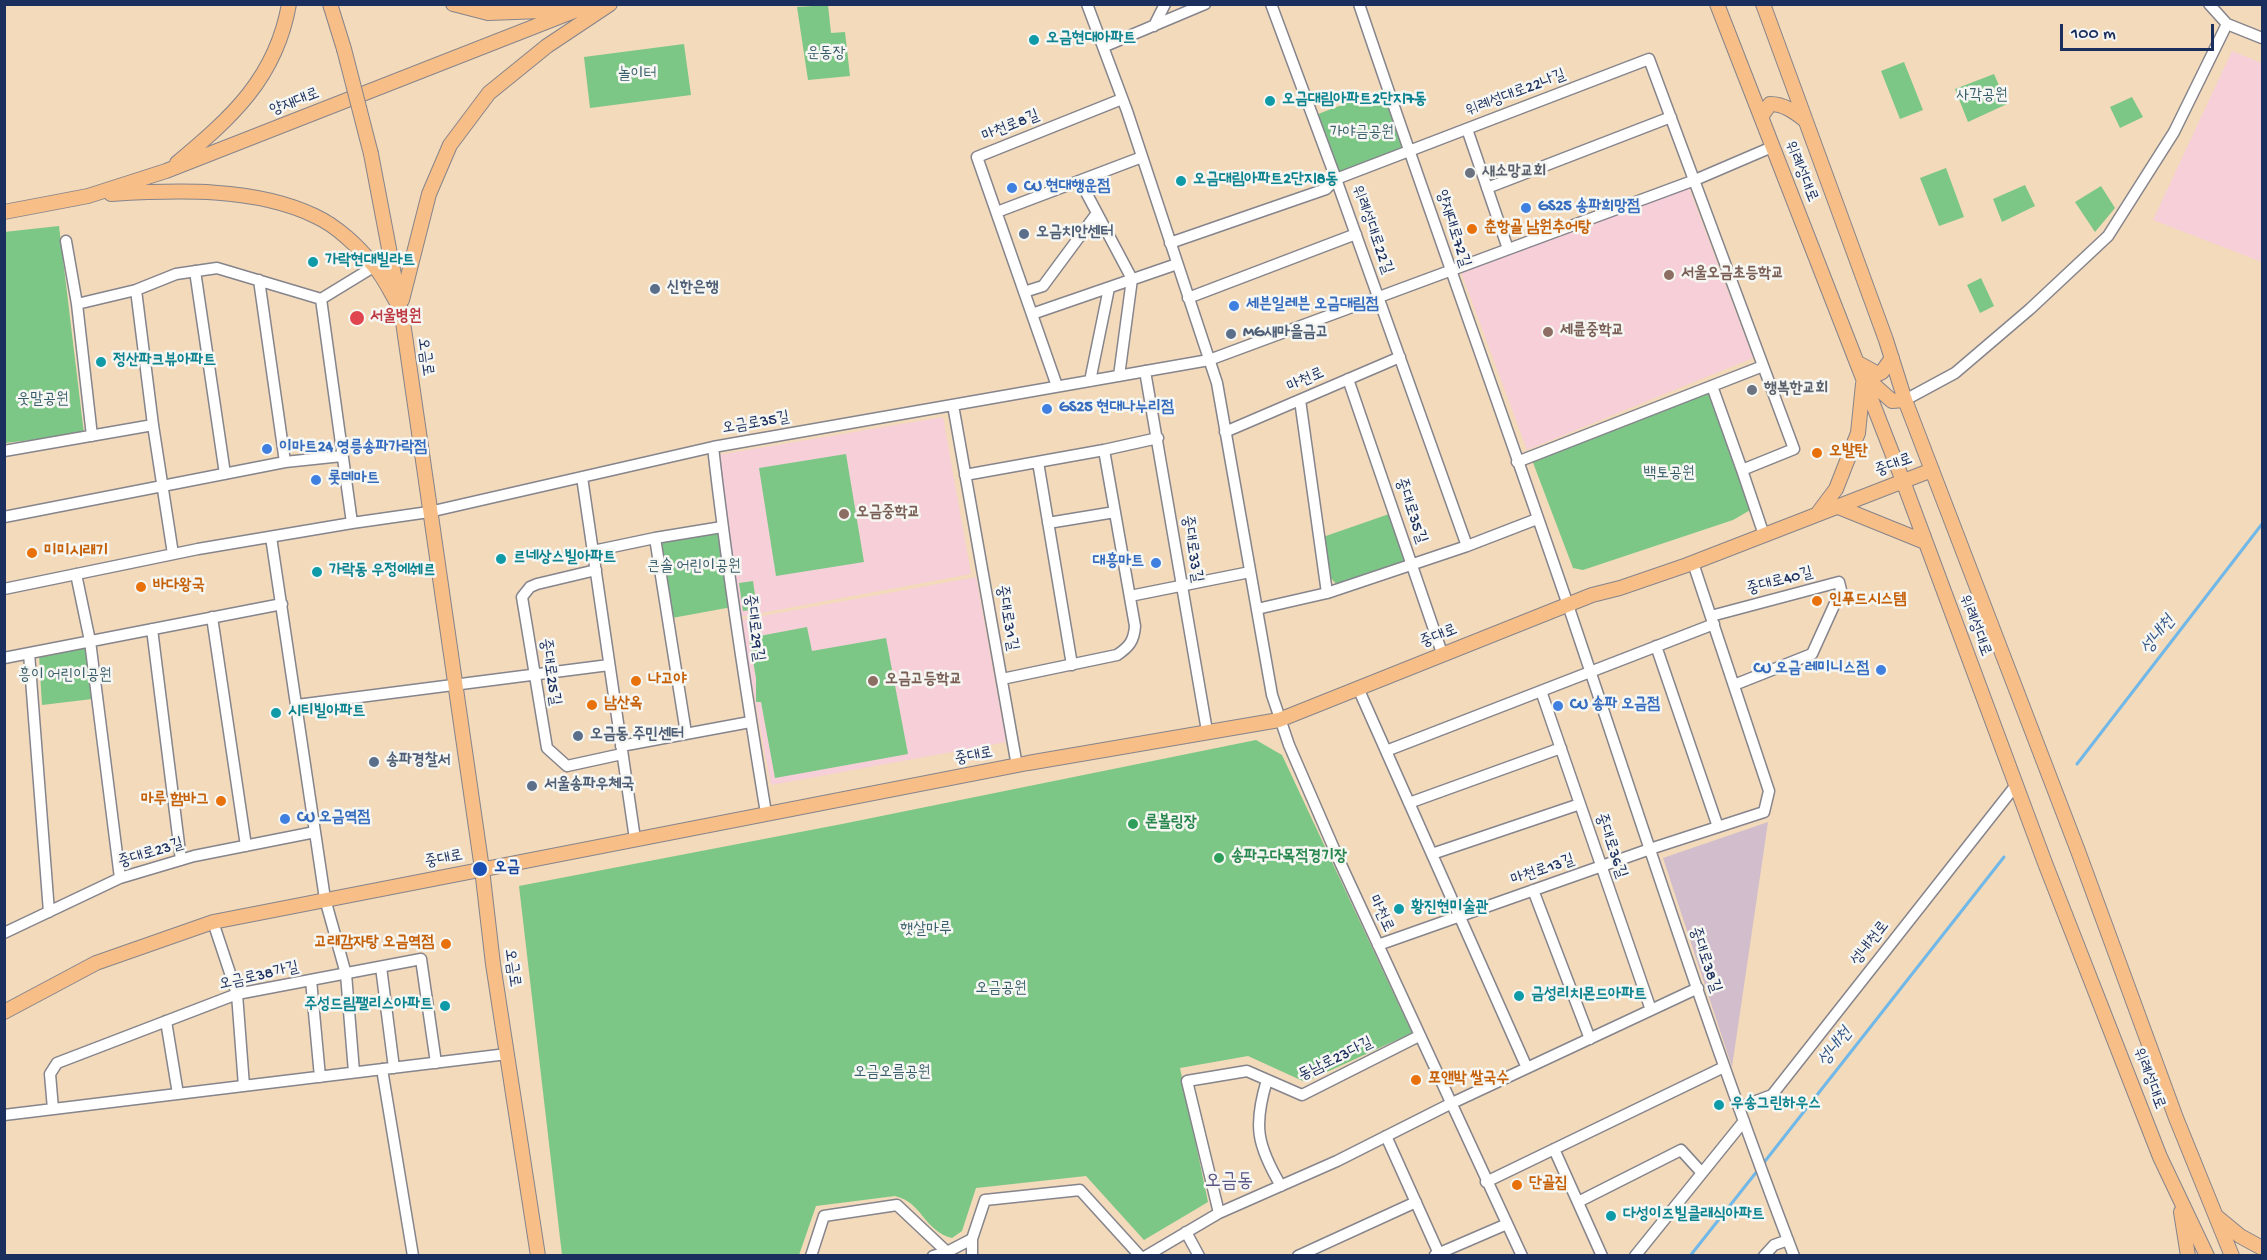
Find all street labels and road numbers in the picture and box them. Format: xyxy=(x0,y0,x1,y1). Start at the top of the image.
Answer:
street label: 위례성대로22나길 xyxy=(1463,66,1569,122)
street label: 양재대로 xyxy=(268,85,322,121)
street label: 마천로8길 xyxy=(979,107,1043,147)
street label: 위례성대로 xyxy=(1779,139,1821,205)
street label: 위례성대로22길 xyxy=(1346,183,1396,277)
street label: 양재대로72길 xyxy=(1430,188,1474,270)
street label: 오금로 xyxy=(412,337,436,377)
street label: 마천로 xyxy=(1284,364,1328,398)
street label: 오금로35길 xyxy=(721,409,791,439)
street label: 중대로 xyxy=(1873,450,1915,482)
street label: 중대로35길 xyxy=(1390,476,1430,546)
street label: 중대로33길 xyxy=(1176,514,1206,584)
street label: 중대로40길 xyxy=(1745,564,1815,600)
street label: 중대로31길 xyxy=(991,584,1021,652)
street label: 중대로29길 xyxy=(739,593,767,663)
street label: 위례성대로 xyxy=(1954,593,1994,659)
street label: 중대로 xyxy=(1417,621,1461,653)
street label: 중대로25길 xyxy=(534,637,564,707)
street label: 중대로 xyxy=(953,744,995,770)
street label: 중대로36길 xyxy=(1590,811,1630,881)
street label: 중대로23길 xyxy=(116,835,186,873)
street label: 중대로 xyxy=(423,847,465,873)
street label: 마천로13길 xyxy=(1509,851,1577,891)
street label: 마천로 xyxy=(1363,892,1397,936)
street label: 성내천로 xyxy=(1848,918,1894,970)
street label: 중대로38길 xyxy=(1684,924,1724,996)
street label: 오금로 xyxy=(499,948,523,988)
street label: 오금로38가길 xyxy=(217,958,301,996)
street label: 동남로23다길 xyxy=(1296,1034,1376,1086)
street label: 위례성대로 xyxy=(2128,1046,2168,1112)

